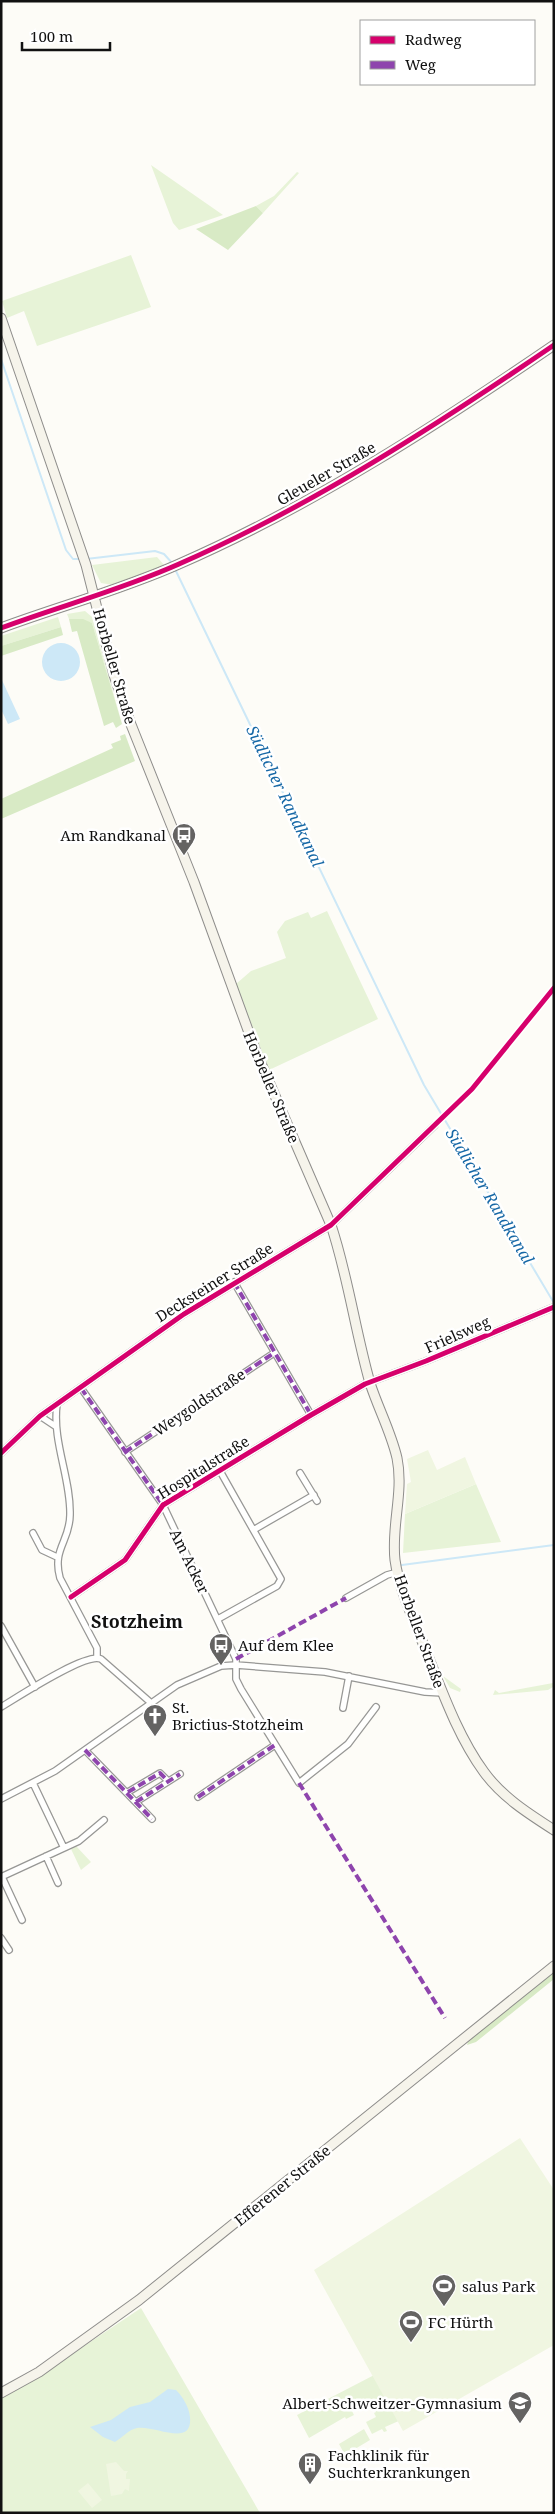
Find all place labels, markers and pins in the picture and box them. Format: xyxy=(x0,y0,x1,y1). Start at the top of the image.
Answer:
bus stop icon: Am Randkanal xyxy=(171,822,197,856)
place label: Am Randkanal xyxy=(60,825,166,845)
bus stop icon: Auf dem Klee xyxy=(208,1632,234,1666)
place label: Auf dem Klee xyxy=(238,1635,334,1655)
place label: St. Brictius-Stotzheim xyxy=(172,1697,304,1734)
church icon: St. Brictius-Stotzheim xyxy=(142,1703,168,1737)
sports icon: salus Park xyxy=(431,2273,457,2307)
place label: salus Park xyxy=(462,2276,536,2296)
sports icon: FC Hürth xyxy=(398,2309,424,2343)
place label: FC Hürth xyxy=(428,2312,494,2332)
school or university icon: Albert-Schweitzer-Gymnasium xyxy=(507,2390,533,2424)
place label: Albert-Schweitzer-Gymnasium xyxy=(282,2393,502,2413)
place label: Fachklinik für Suchterkrankungen xyxy=(328,2445,471,2482)
building icon: Fachklinik für Suchterkrankungen xyxy=(297,2451,323,2485)

